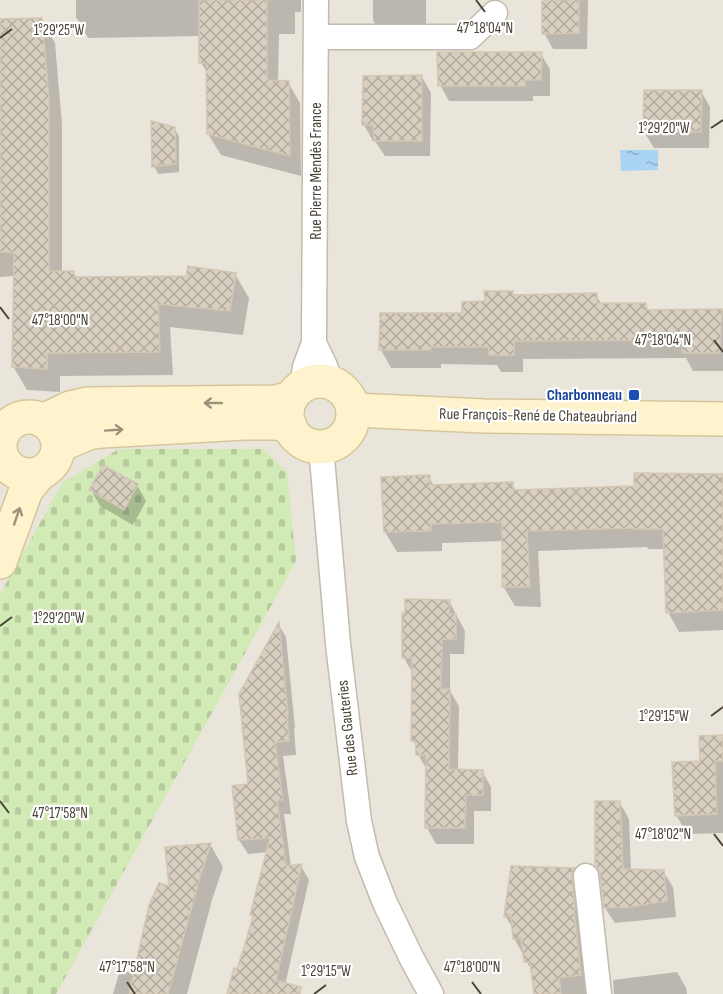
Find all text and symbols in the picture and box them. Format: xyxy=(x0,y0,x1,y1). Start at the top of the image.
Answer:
text: 47°18'04"N xyxy=(457,19,513,38)
text: 1°29'25"W xyxy=(34,21,85,40)
street label: Rue Pierre Mendès France xyxy=(307,102,326,240)
text: 1°29'20"W xyxy=(638,119,690,138)
text: 47°18'00"N xyxy=(32,311,88,330)
text: 47°18'04"N xyxy=(635,331,691,350)
place label: Charbonneau xyxy=(547,386,622,405)
marker: Charbonneau xyxy=(627,388,641,402)
one-way arrow xyxy=(203,397,223,409)
street label: Rue François-René de Chateaubriand xyxy=(439,405,637,427)
one-way arrow xyxy=(103,424,123,435)
one-way arrow xyxy=(13,507,24,526)
text: 1°29'20"W xyxy=(33,609,85,628)
street label: Rue des Gauteries xyxy=(334,679,362,777)
text: 1°29'15"W xyxy=(639,707,689,726)
text: 47°17'58"N xyxy=(32,804,88,823)
text: 47°18'02"N xyxy=(635,825,691,844)
text: 47°17'58"N xyxy=(99,958,155,977)
text: 47°18'00"N xyxy=(444,958,500,977)
text: 1°29'15"W xyxy=(301,962,351,981)

